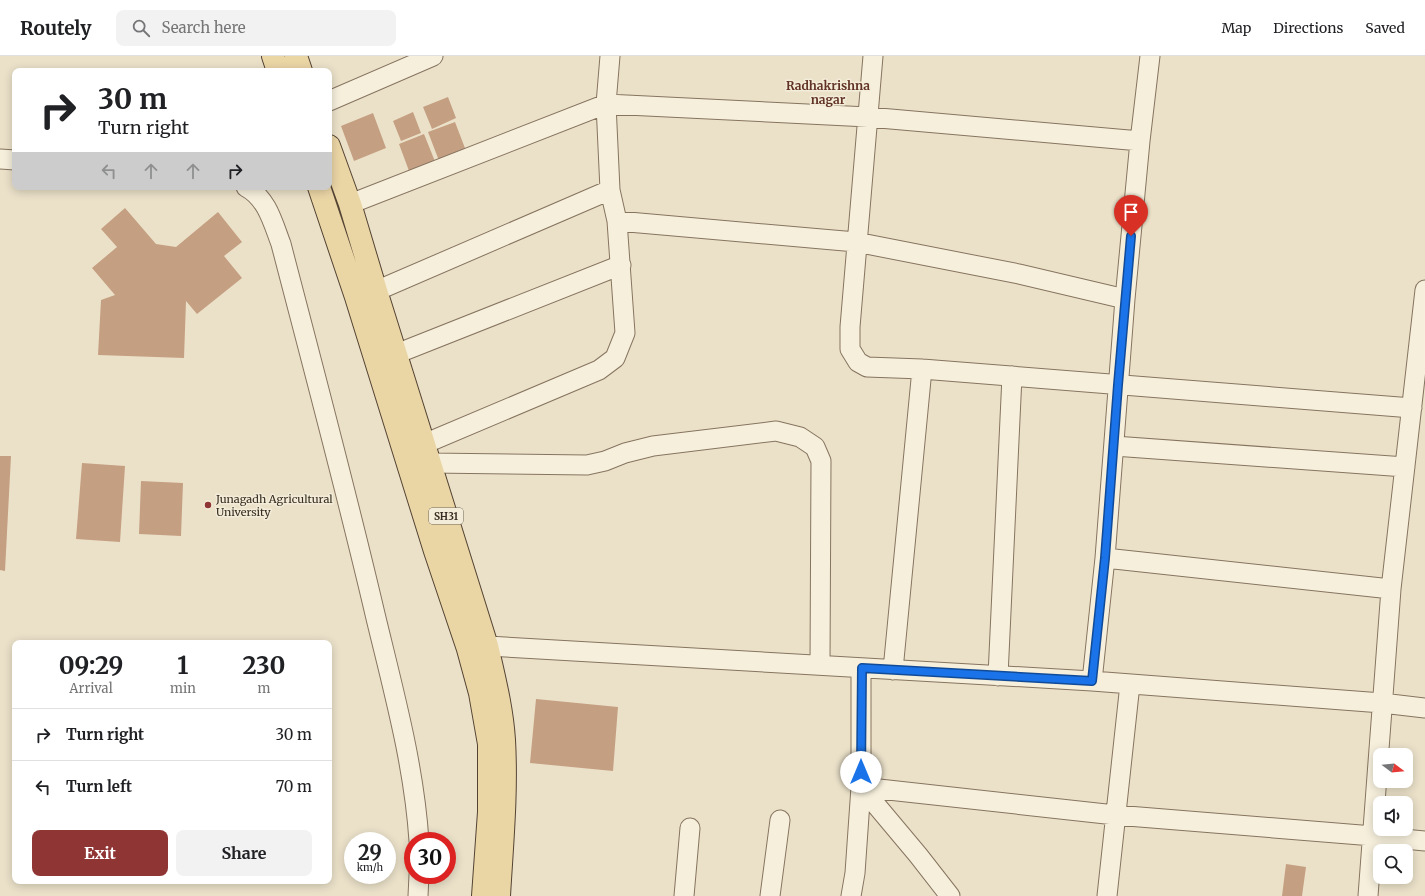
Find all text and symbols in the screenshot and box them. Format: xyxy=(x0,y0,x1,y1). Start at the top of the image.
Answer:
search box xyxy=(116,10,396,46)
text: Routely xyxy=(20,16,92,40)
icon: search xyxy=(130,17,152,39)
text: Search here xyxy=(162,18,246,37)
text: Map xyxy=(1221,19,1251,37)
text: Directions xyxy=(1273,19,1343,37)
text: Saved xyxy=(1365,19,1405,37)
district label: Radhakrishna nagar xyxy=(786,78,870,107)
text: 30 m xyxy=(98,81,167,117)
icon: right xyxy=(32,84,84,136)
text: Turn right xyxy=(98,116,189,139)
icon: left xyxy=(98,160,120,182)
icon: ahead xyxy=(140,160,162,182)
icon: ahead xyxy=(182,160,204,182)
icon: right xyxy=(224,160,246,182)
pin xyxy=(1114,195,1148,236)
icon: arrive xyxy=(1120,201,1142,223)
place label: Junagadh Agricultural University xyxy=(215,492,333,519)
marker: Junagadh Agricultural University xyxy=(203,500,213,510)
road number: SH31 xyxy=(429,508,463,524)
text: 09:29 xyxy=(59,650,123,681)
text: 1 xyxy=(177,650,188,681)
text: 230 xyxy=(242,650,285,681)
text: Arrival xyxy=(69,680,113,697)
text: min xyxy=(170,680,196,697)
text: m xyxy=(257,680,270,697)
icon: right xyxy=(32,724,54,746)
text: Turn right xyxy=(66,725,144,744)
text: 30 m xyxy=(275,725,312,744)
north arrow xyxy=(1373,748,1413,788)
map controls xyxy=(1373,748,1413,884)
position arrow xyxy=(840,751,882,793)
icon: left xyxy=(32,776,54,798)
text: Turn left xyxy=(66,777,132,796)
text: 70 m xyxy=(276,777,312,796)
button: sound xyxy=(1373,796,1413,836)
button: Exit xyxy=(32,830,168,876)
button: Share xyxy=(176,830,312,876)
speed limit sign: 30 xyxy=(404,832,456,884)
text: 29 xyxy=(358,840,382,865)
button: search xyxy=(1373,844,1413,884)
text: km/h xyxy=(357,861,383,874)

